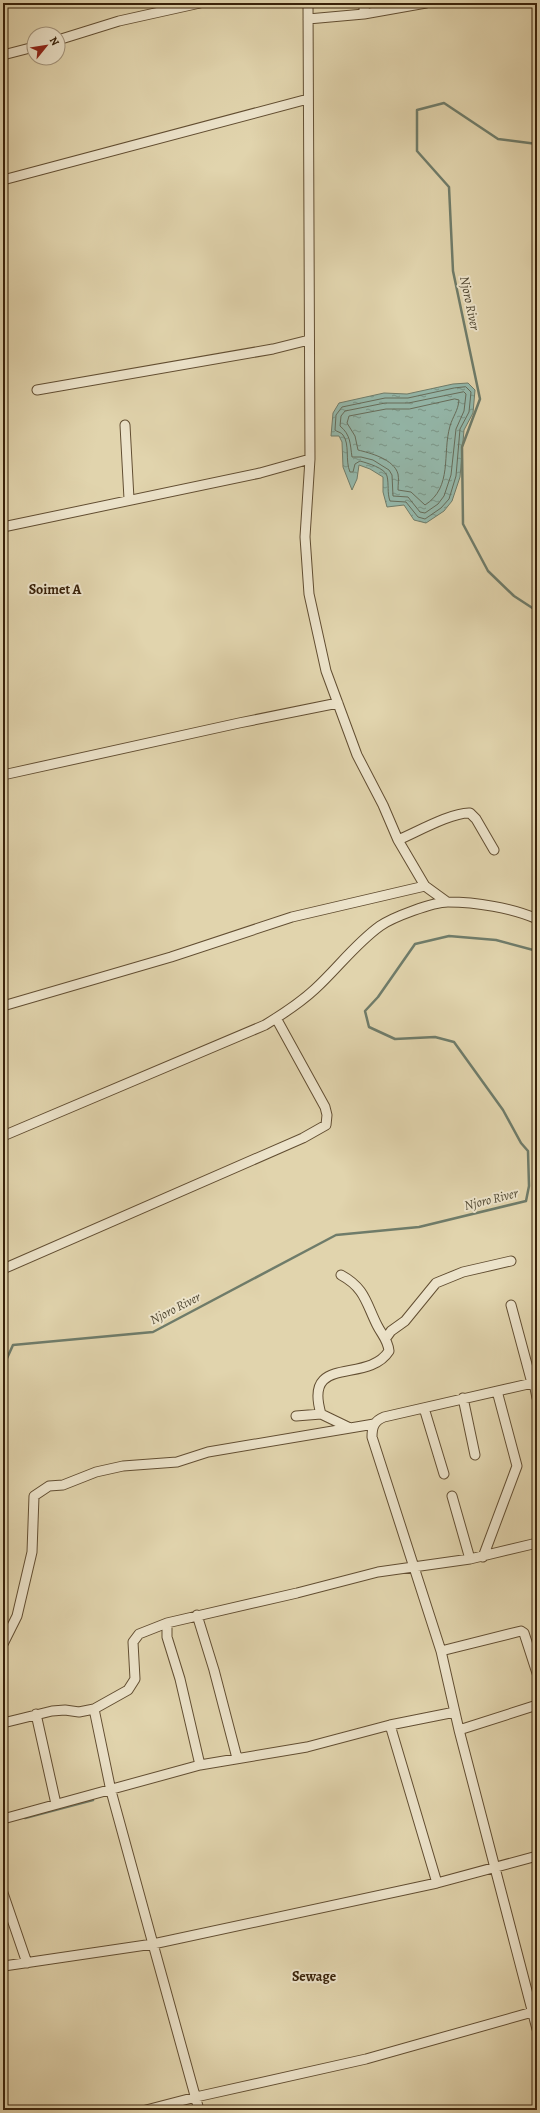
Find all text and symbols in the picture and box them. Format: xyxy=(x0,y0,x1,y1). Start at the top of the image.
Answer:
north arrow xyxy=(26,26,66,66)
text: N xyxy=(46,34,63,48)
water label: Njoro River xyxy=(456,275,484,332)
district label: Soimet A xyxy=(29,580,82,599)
water label: Njoro River xyxy=(462,1184,520,1214)
water label: Njoro River xyxy=(147,1288,204,1328)
district label: Sewage xyxy=(292,1967,337,1986)

